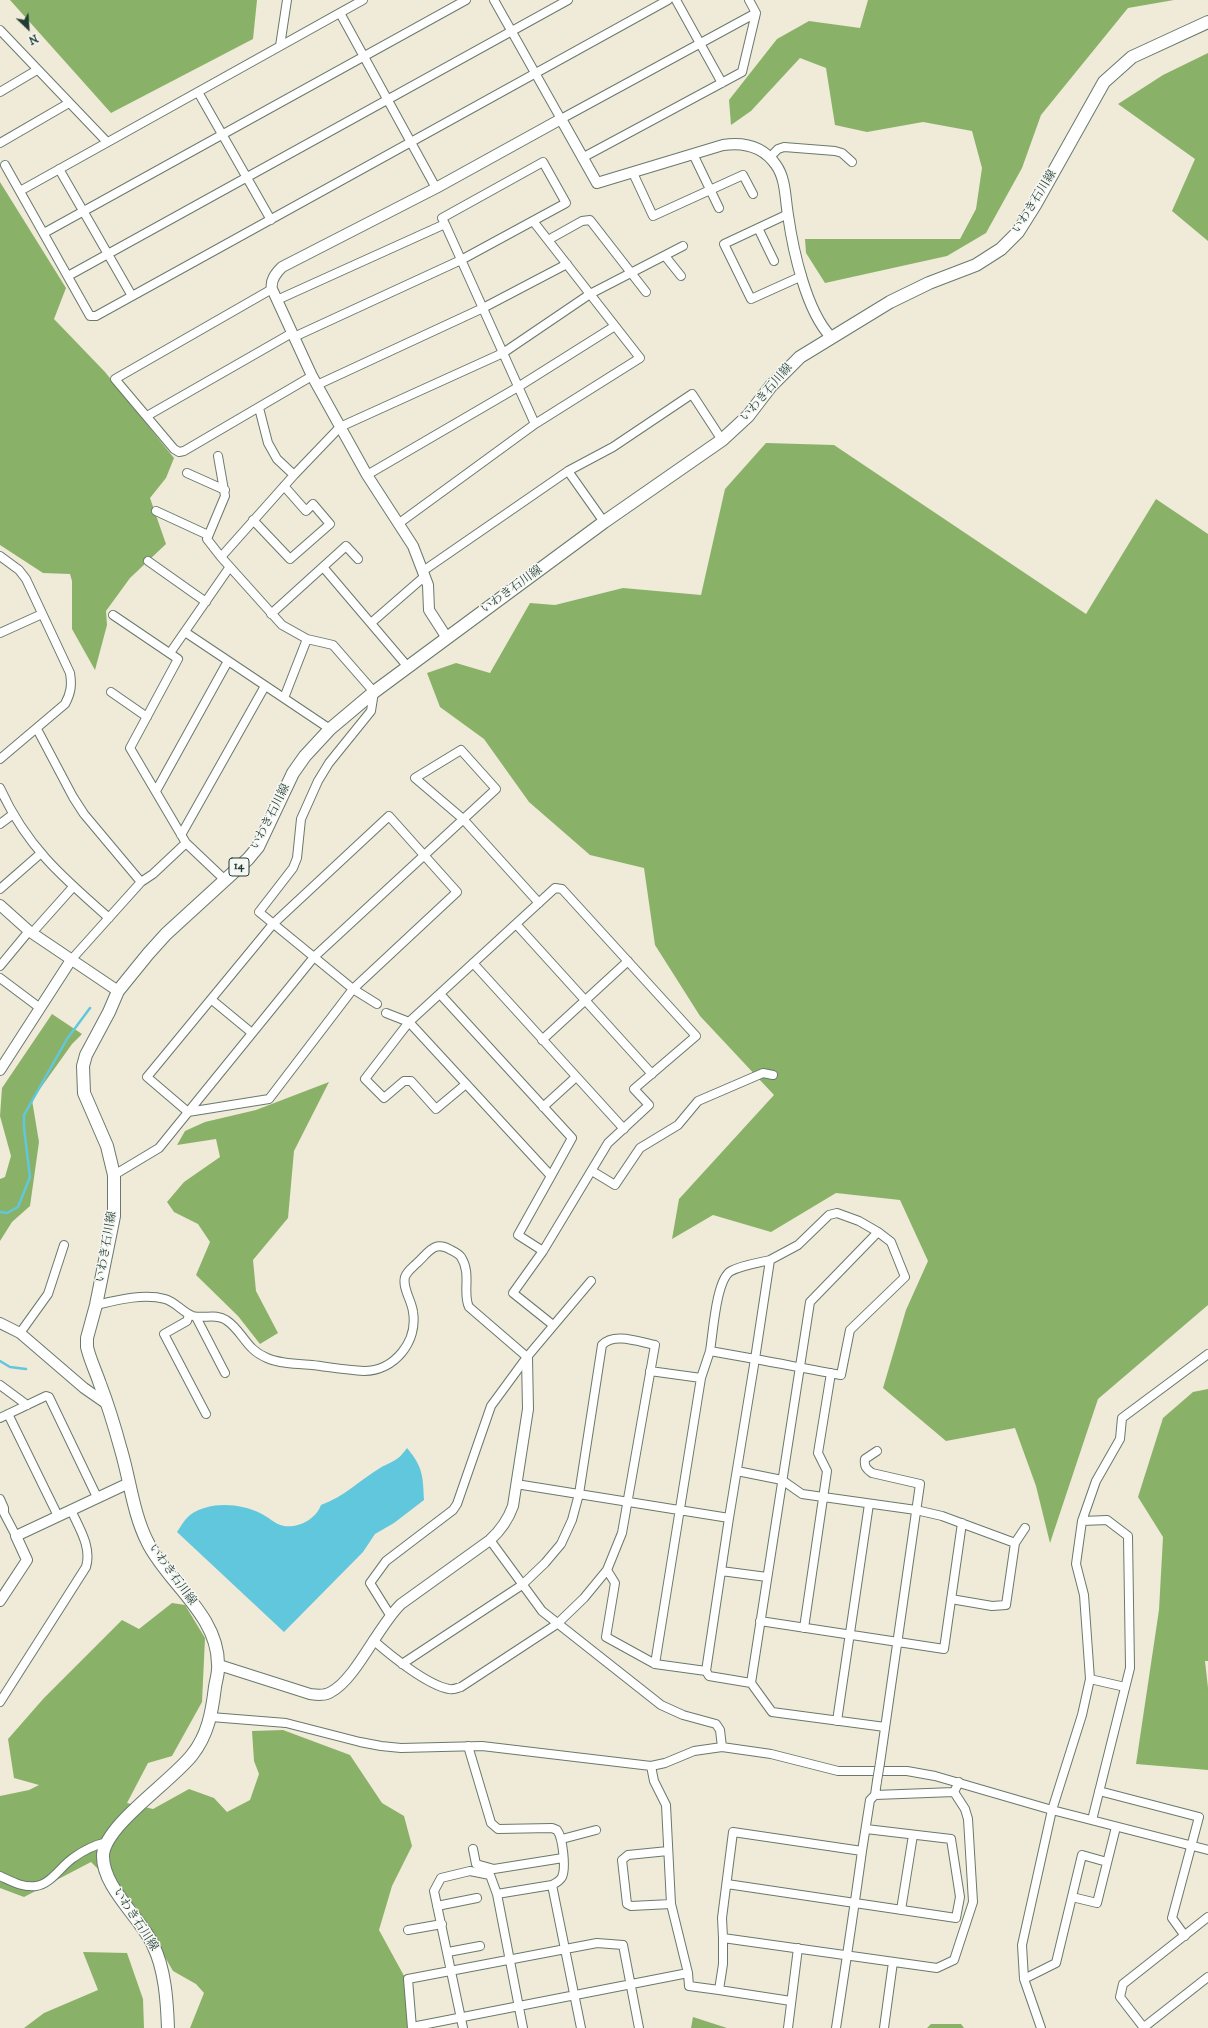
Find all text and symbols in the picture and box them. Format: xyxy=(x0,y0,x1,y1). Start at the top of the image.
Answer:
north arrow xyxy=(8,8,48,48)
text: N xyxy=(26,31,40,47)
street label: いわき石川線 xyxy=(1010,168,1060,236)
street label: いわき石川線 xyxy=(738,361,796,425)
street label: いわき石川線 xyxy=(479,563,545,617)
street label: いわき石川線 xyxy=(248,782,294,852)
road number: 14 xyxy=(229,858,249,876)
street label: いわき石川線 xyxy=(94,1210,120,1284)
street label: いわき石川線 xyxy=(145,1542,199,1608)
street label: いわき石川線 xyxy=(109,1886,161,1954)

